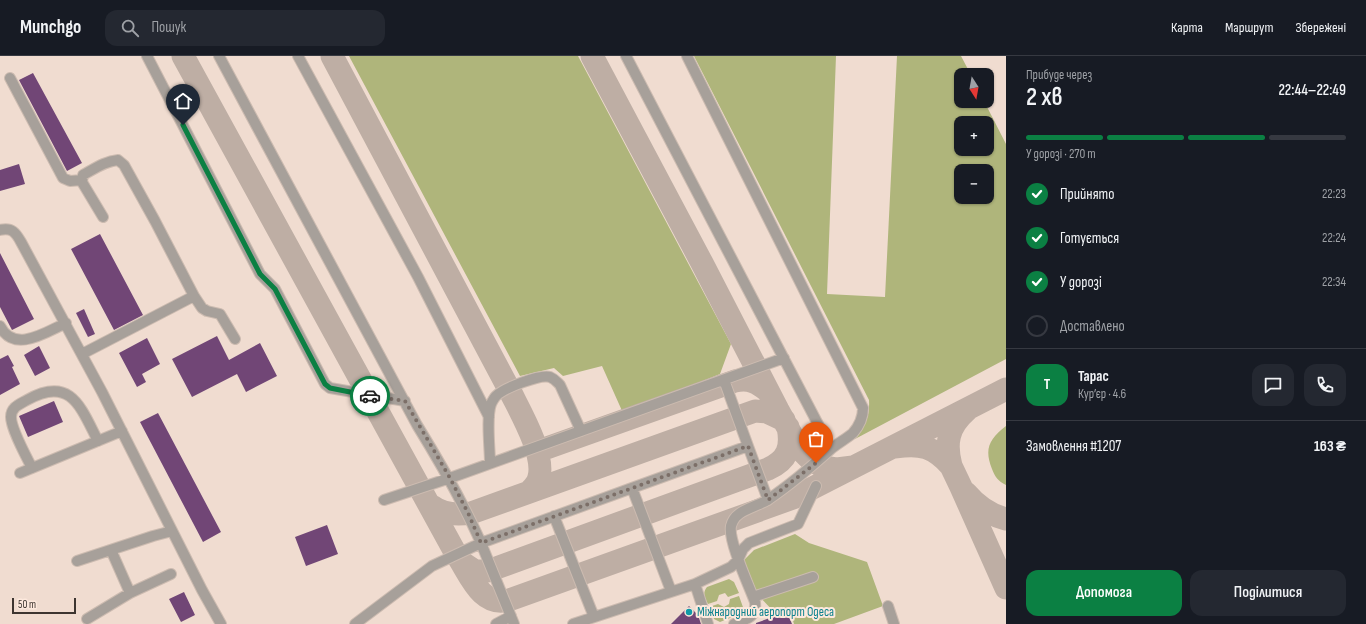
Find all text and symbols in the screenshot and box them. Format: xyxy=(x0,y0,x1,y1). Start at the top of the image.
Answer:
search box xyxy=(105,10,385,46)
text: Munchgo xyxy=(20,16,81,39)
icon: search xyxy=(119,17,141,39)
text: Пошук xyxy=(151,18,186,37)
text: Карта xyxy=(1171,19,1203,36)
text: Маршрут xyxy=(1225,19,1273,36)
text: Збережені xyxy=(1295,19,1346,36)
text: Прибуде через xyxy=(1026,67,1092,83)
north arrow xyxy=(954,68,994,108)
map controls xyxy=(954,68,994,204)
text: 22:44–22:49 xyxy=(1278,81,1346,100)
text: 2 хв xyxy=(1026,82,1063,113)
pin xyxy=(166,84,200,125)
icon: home xyxy=(172,90,194,112)
button: + xyxy=(954,116,994,156)
text: У дорозі · 270 m xyxy=(1026,146,1096,162)
button: − xyxy=(954,164,994,204)
icon: check xyxy=(1026,183,1048,205)
text: Прийнято xyxy=(1060,185,1114,204)
text: 22:23 xyxy=(1322,186,1346,202)
icon: check xyxy=(1026,227,1048,249)
text: Готується xyxy=(1060,229,1119,248)
text: 22:24 xyxy=(1322,230,1346,246)
icon: check xyxy=(1026,271,1048,293)
text: У дорозі xyxy=(1060,273,1102,292)
text: 22:34 xyxy=(1322,274,1346,290)
text: Доставлено xyxy=(1060,317,1125,336)
button: chat xyxy=(1252,364,1294,406)
button: phone xyxy=(1304,364,1346,406)
text: Тарас xyxy=(1078,367,1109,386)
text: Т xyxy=(1044,375,1050,394)
courier xyxy=(350,376,390,416)
icon: car xyxy=(359,385,381,407)
text: Кур’єр · 4.6 xyxy=(1078,386,1126,402)
pin xyxy=(799,422,833,463)
icon: bag xyxy=(805,428,827,450)
text: Замовлення #1207 xyxy=(1026,437,1121,456)
text: 163 ₴ xyxy=(1314,437,1346,456)
button: Допомога xyxy=(1026,570,1182,616)
button: Поділитися xyxy=(1190,570,1346,616)
scale bar xyxy=(12,596,76,615)
text: 50 m xyxy=(18,598,36,611)
place label: Міжнародний аеропорт Одеса xyxy=(697,604,834,620)
marker: Міжнародний аеропорт Одеса xyxy=(684,607,694,617)

